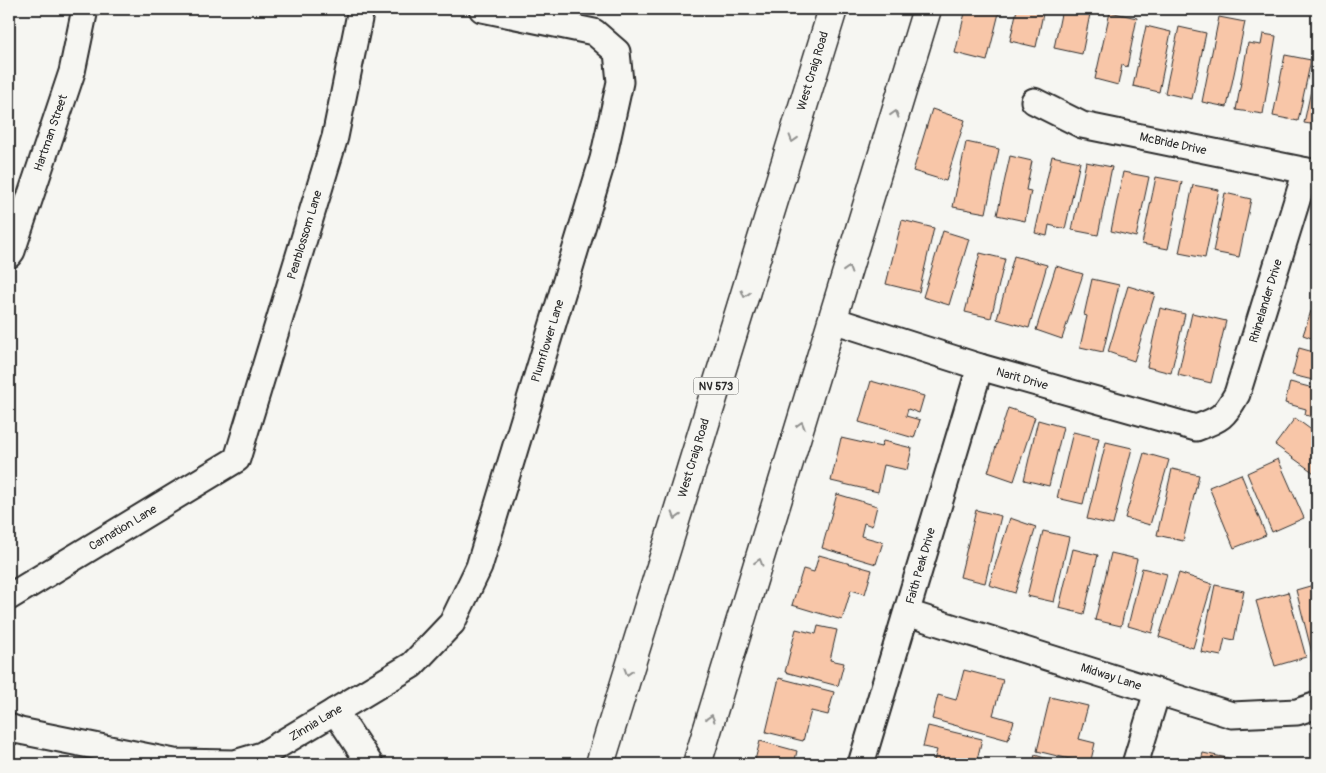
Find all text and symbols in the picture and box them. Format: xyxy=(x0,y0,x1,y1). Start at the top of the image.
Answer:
street label: West Craig Road xyxy=(794,30,832,112)
street label: Hartman Street xyxy=(31,93,71,173)
one-way arrow xyxy=(890,111,900,119)
street label: McBride Drive xyxy=(1138,130,1208,158)
one-way arrow xyxy=(788,134,798,143)
street label: Pearblossom Lane xyxy=(284,189,326,281)
street label: Rhinelander Drive xyxy=(1246,257,1286,345)
one-way arrow xyxy=(843,266,853,274)
one-way arrow xyxy=(740,290,750,298)
street label: Plumflower Lane xyxy=(528,298,568,384)
street label: Narit Drive xyxy=(994,364,1050,394)
road number: NV 573 xyxy=(694,378,738,394)
street label: West Craig Road xyxy=(675,417,713,499)
one-way arrow xyxy=(795,422,805,430)
street label: Carnation Lane xyxy=(86,502,160,554)
one-way arrow xyxy=(672,512,682,520)
street label: Faith Peak Drive xyxy=(903,526,939,606)
one-way arrow xyxy=(753,559,763,567)
street label: Midway Lane xyxy=(1079,660,1143,694)
one-way arrow xyxy=(624,667,634,675)
street label: Zinnia Lane xyxy=(287,701,345,745)
one-way arrow xyxy=(706,714,716,722)

